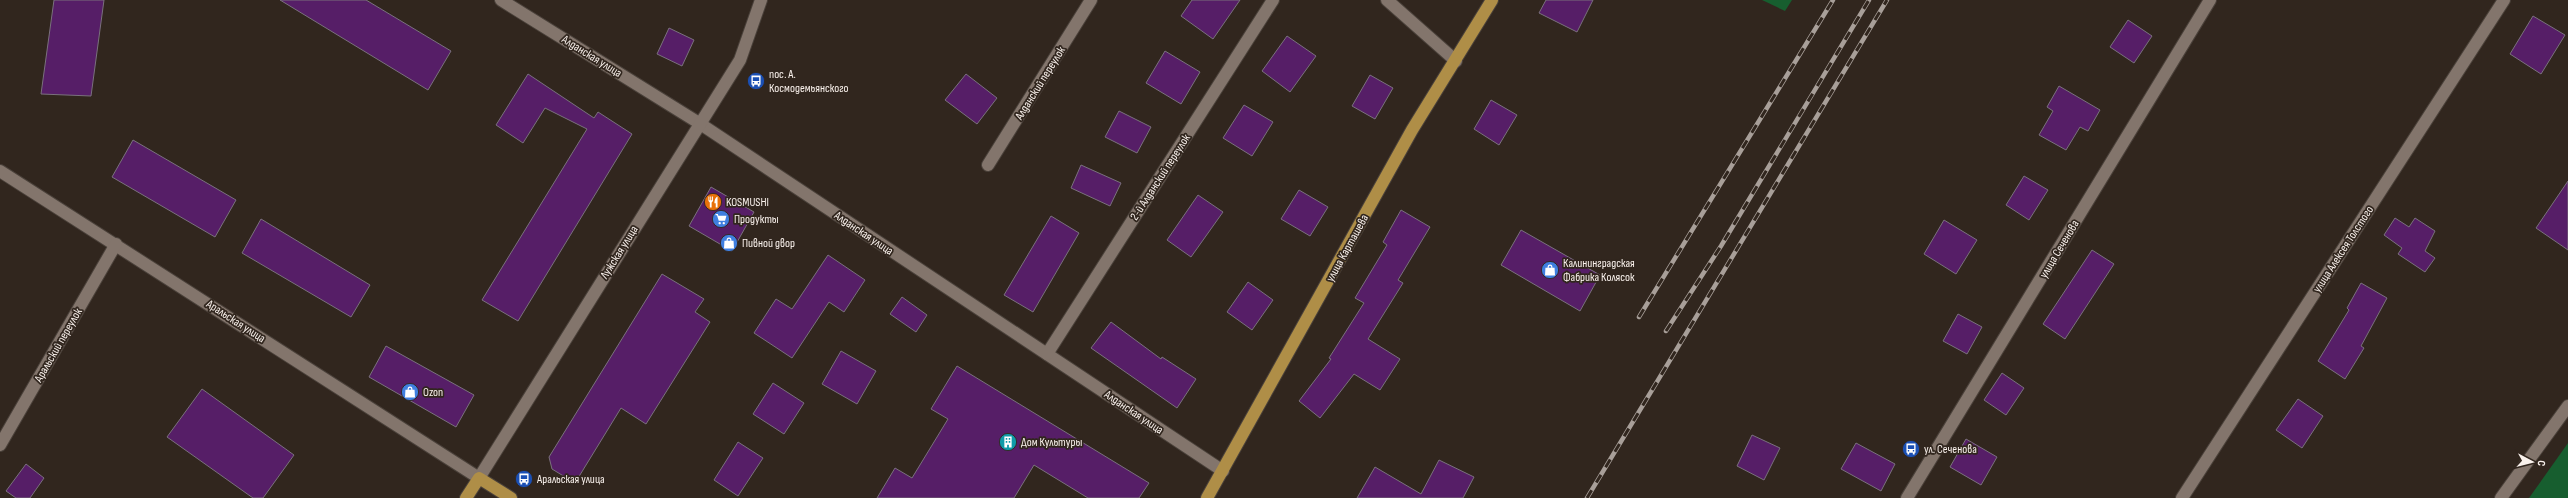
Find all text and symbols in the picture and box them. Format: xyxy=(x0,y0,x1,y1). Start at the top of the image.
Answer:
street label: Алданская улица xyxy=(558,32,625,81)
street label: Алданский переулок xyxy=(1011,44,1069,123)
place label: пос. А. Космодемьянского xyxy=(769,67,849,96)
bus stop icon: пос. А. Космодемьянского xyxy=(746,71,766,91)
street label: 2-й Алданский переулок xyxy=(1127,131,1194,223)
restaurant icon: KOSMUSHI xyxy=(703,192,723,212)
place label: KOSMUSHI xyxy=(726,195,769,210)
street label: улица Алексея Толстого xyxy=(2310,203,2377,295)
street label: Алданская улица xyxy=(831,208,896,259)
supermarket icon: Продукты xyxy=(711,209,731,229)
place label: Продукты xyxy=(734,212,779,227)
street label: улица Карташева xyxy=(1323,212,1372,285)
street label: улица Сеченова xyxy=(2036,217,2083,281)
street label: Лужская улица xyxy=(597,223,642,282)
shop icon: Пивной двор xyxy=(719,233,739,253)
place label: Пивной двор xyxy=(742,236,795,251)
place label: Калининградская Фабрика Колясок xyxy=(1563,256,1635,285)
shop icon: Калининградская Фабрика Колясок xyxy=(1540,260,1560,280)
street label: Аральская улица xyxy=(202,296,268,346)
street label: Аральский переулок xyxy=(31,305,86,386)
shop icon: Ozon xyxy=(400,382,420,402)
place label: Ozon xyxy=(423,385,443,400)
street label: Алданская улица xyxy=(1101,387,1166,438)
building icon: Дом Культуры xyxy=(998,432,1018,452)
place label: Дом Культуры xyxy=(1021,435,1082,450)
bus stop icon: ул. Сеченова xyxy=(1901,439,1921,459)
place label: ул. Сеченова xyxy=(1924,442,1977,457)
north arrow xyxy=(2512,442,2552,482)
text: С xyxy=(2535,460,2548,467)
bus stop icon: Аральская улица xyxy=(514,469,534,489)
place label: Аральская улица xyxy=(536,472,605,487)

